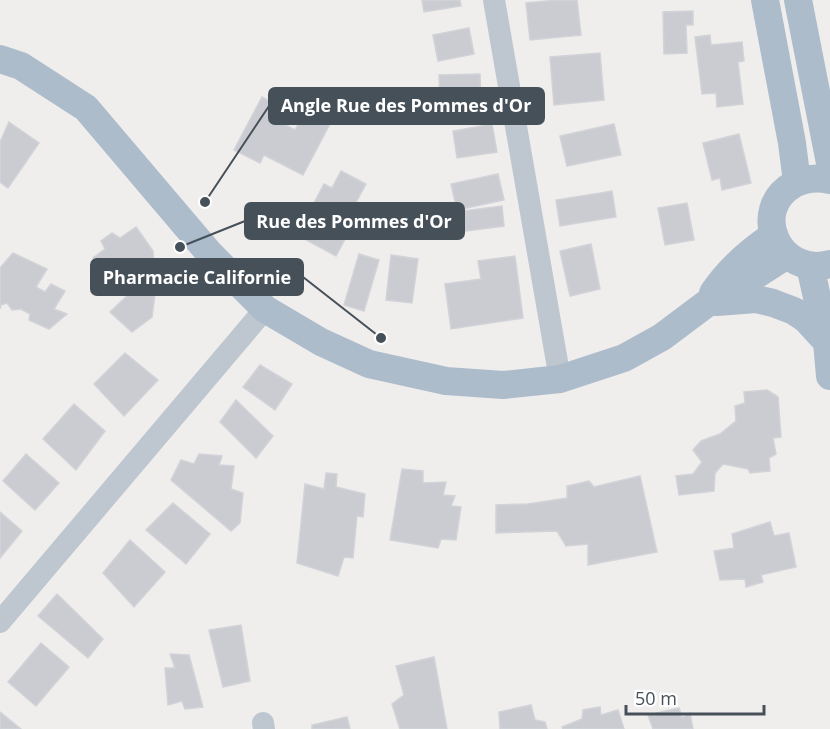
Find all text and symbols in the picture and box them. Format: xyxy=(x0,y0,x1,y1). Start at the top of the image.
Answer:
callout: Angle Rue des Pommes d'Or xyxy=(269,88,544,124)
text: Angle Rue des Pommes d'Or xyxy=(281,93,531,117)
callout: Rue des Pommes d'Or xyxy=(245,203,464,239)
text: Rue des Pommes d'Or xyxy=(256,209,452,233)
callout: Pharmacie Californie xyxy=(91,259,303,295)
text: Pharmacie Californie xyxy=(103,265,291,289)
scale bar xyxy=(626,678,764,716)
text: 50 m xyxy=(635,686,677,710)

